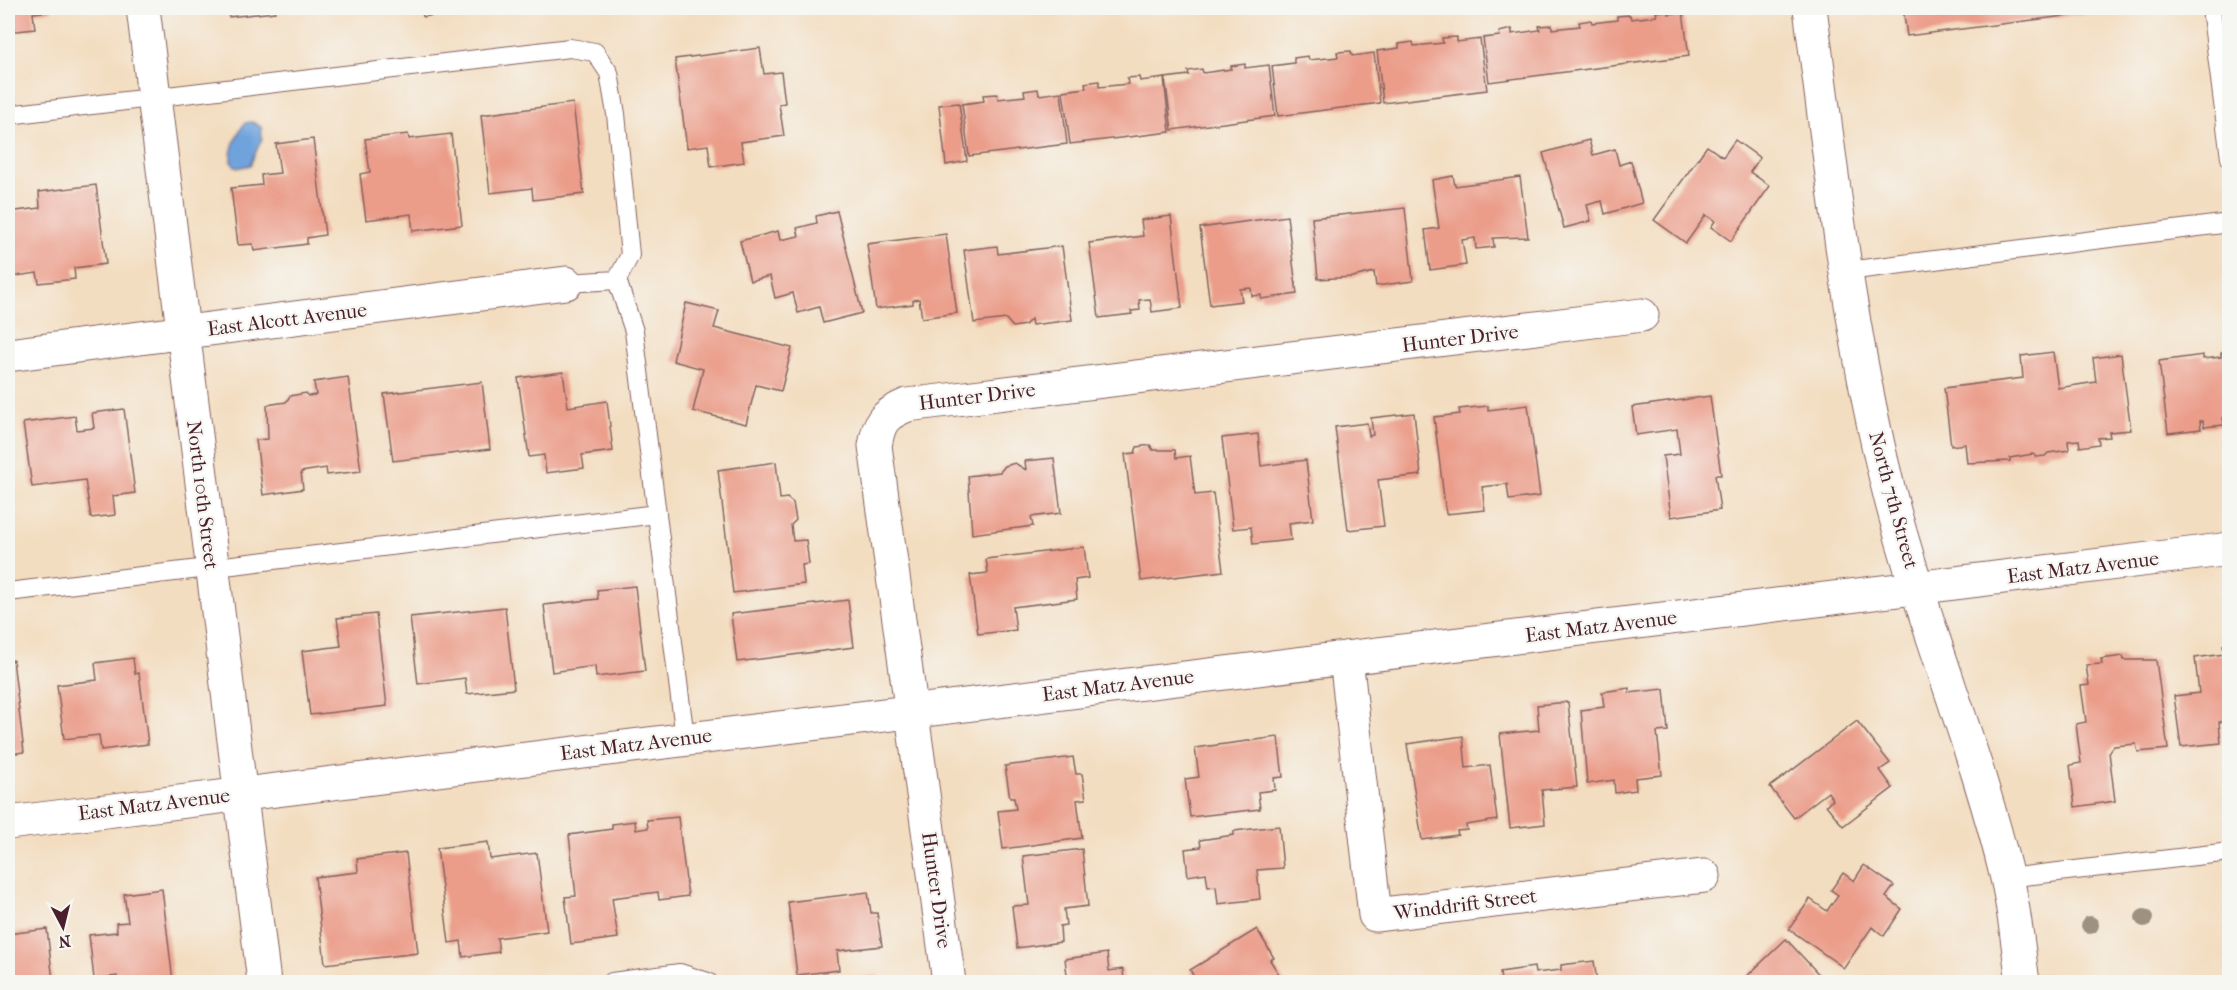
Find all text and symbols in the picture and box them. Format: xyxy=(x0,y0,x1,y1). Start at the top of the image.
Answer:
street label: East Alcott Avenue xyxy=(206,298,368,341)
street label: Hunter Drive xyxy=(1401,320,1520,357)
street label: Hunter Drive xyxy=(918,378,1037,415)
street label: North 10th Street xyxy=(182,419,223,571)
street label: North 7th Street xyxy=(1864,429,1923,571)
street label: East Matz Avenue xyxy=(2006,547,2160,588)
street label: East Matz Avenue xyxy=(1524,606,1678,647)
street label: East Matz Avenue xyxy=(1041,665,1195,706)
street label: East Matz Avenue xyxy=(559,724,713,765)
street label: East Matz Avenue xyxy=(77,784,231,825)
street label: Hunter Drive xyxy=(917,830,956,950)
street label: Winddrift Street xyxy=(1391,884,1538,925)
north arrow xyxy=(33,897,93,957)
text: N xyxy=(57,931,72,952)

